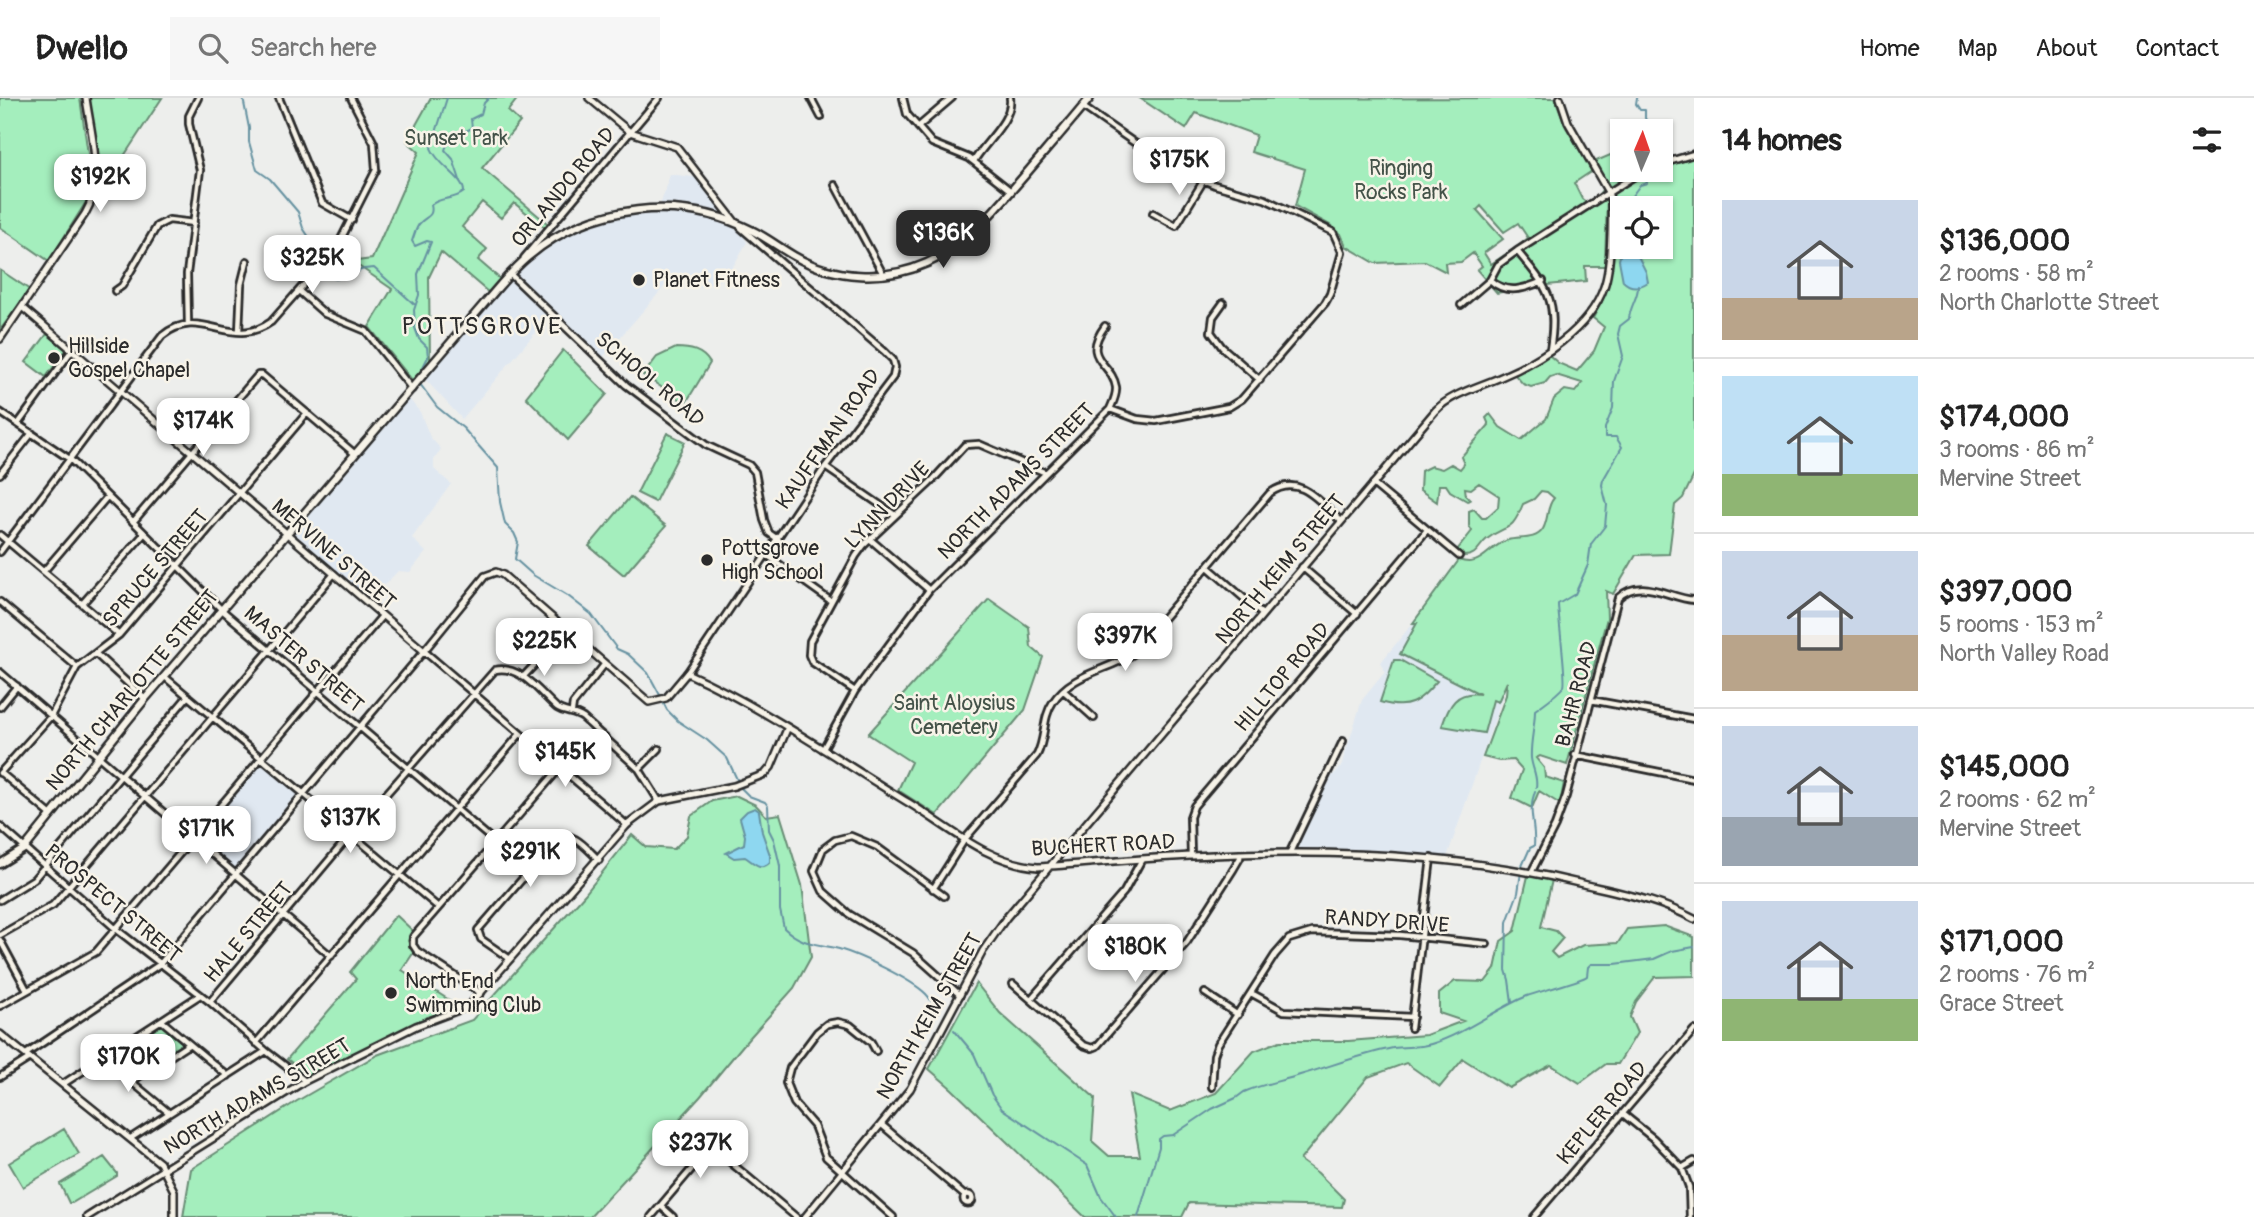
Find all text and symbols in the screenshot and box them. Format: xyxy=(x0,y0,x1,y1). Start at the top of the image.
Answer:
search box xyxy=(170,17,660,80)
text: Dwello xyxy=(35,28,128,69)
icon: search xyxy=(194,29,232,67)
text: Search here xyxy=(250,32,377,64)
text: Home xyxy=(1859,34,1920,63)
text: Map xyxy=(1958,34,1998,63)
text: About xyxy=(2036,34,2098,63)
text: Contact xyxy=(2136,34,2219,63)
north arrow xyxy=(1610,119,1673,182)
map controls xyxy=(1610,119,1673,259)
icon: filters xyxy=(2188,121,2226,159)
street label: ORLANDO ROAD xyxy=(505,122,621,253)
text: 14 homes xyxy=(1722,122,1842,159)
park label: Sunset Park xyxy=(404,125,508,152)
pin: $175K xyxy=(1130,138,1228,197)
text: $175K xyxy=(1149,145,1209,174)
pin: $192K xyxy=(51,155,149,214)
park label: Ringing Rocks Park xyxy=(1354,155,1448,206)
text: $192K xyxy=(70,162,130,191)
button: locate xyxy=(1610,196,1673,259)
pin: $136K xyxy=(894,211,992,270)
text: $136K xyxy=(912,218,974,247)
text: $136,000 xyxy=(1939,222,2070,259)
icon: home xyxy=(1778,228,1862,312)
pin: $325K xyxy=(263,236,361,295)
text: $325K xyxy=(280,243,344,272)
text: 2 rooms · 58 m² xyxy=(1939,259,2094,288)
place label: Planet Fitness xyxy=(653,267,780,294)
marker: Planet Fitness xyxy=(631,272,647,288)
text: North Charlotte Street xyxy=(1939,288,2159,317)
district label: POTTSGROVE xyxy=(401,312,563,341)
street label: SCHOOL ROAD xyxy=(590,326,710,433)
place label: Hillside Gospel Chapel xyxy=(68,333,190,384)
marker: Hillside Gospel Chapel xyxy=(46,350,62,366)
street label: KAUFFMAN ROAD xyxy=(770,364,887,515)
street label: NORTH ADAMS STREET xyxy=(932,397,1101,566)
pin: $174K xyxy=(154,398,252,458)
text: $174,000 xyxy=(1939,398,2069,435)
icon: home xyxy=(1778,404,1862,488)
text: $174K xyxy=(173,406,233,435)
text: 3 rooms · 86 m² xyxy=(1939,435,2095,464)
street label: LYNN DRIVE xyxy=(839,456,936,555)
text: Mervine Street xyxy=(1939,464,2081,493)
street label: NORTH KEIM STREET xyxy=(1210,488,1351,650)
street label: MERVINE STREET xyxy=(266,493,402,616)
street label: SPRUCE STREET xyxy=(97,503,214,633)
place label: Pottsgrove High School xyxy=(721,535,824,586)
marker: Pottsgrove High School xyxy=(699,552,715,568)
text: $397,000 xyxy=(1939,573,2072,610)
icon: home xyxy=(1778,579,1862,663)
street label: NORTH CHARLOTTE STREET xyxy=(40,584,225,797)
street label: MASTER STREET xyxy=(238,600,369,719)
text: 5 rooms · 153 m² xyxy=(1939,610,2104,639)
pin: $397K xyxy=(1076,614,1174,673)
street label: HILLTOP ROAD xyxy=(1229,617,1336,738)
pin: $225K xyxy=(495,618,593,678)
text: $397K xyxy=(1093,621,1157,650)
text: $225K xyxy=(512,626,576,655)
street label: BAHR ROAD xyxy=(1549,639,1603,750)
text: North Valley Road xyxy=(1939,639,2109,668)
park label: Saint Aloysius Cemetery xyxy=(893,690,1016,741)
pin: $145K xyxy=(516,730,614,789)
text: $145K xyxy=(534,737,596,766)
text: $145,000 xyxy=(1939,748,2070,785)
icon: home xyxy=(1778,754,1862,838)
text: 2 rooms · 62 m² xyxy=(1939,785,2096,814)
pin: $137K xyxy=(301,796,399,855)
text: $137K xyxy=(320,803,380,832)
pin: $171K xyxy=(157,806,255,866)
text: $171K xyxy=(178,814,234,843)
text: Mervine Street xyxy=(1939,814,2081,843)
street label: BUCHERT ROAD xyxy=(1031,828,1175,863)
pin: $291K xyxy=(481,830,579,889)
text: $291K xyxy=(500,837,560,866)
street label: PROSPECT STREET xyxy=(39,838,187,969)
street label: HALE STREET xyxy=(198,876,299,988)
street label: RANDY DRIVE xyxy=(1324,904,1450,939)
text: $171,000 xyxy=(1939,923,2064,960)
pin: $180K xyxy=(1086,924,1184,984)
street label: NORTH KEIM STREET xyxy=(871,928,988,1104)
icon: home xyxy=(1778,929,1862,1013)
text: $180K xyxy=(1104,932,1166,961)
text: 2 rooms · 76 m² xyxy=(1939,960,2095,989)
place label: North End Swimming Club xyxy=(405,968,541,1019)
marker: North End Swimming Club xyxy=(383,985,399,1001)
text: Grace Street xyxy=(1939,989,2064,1018)
street label: NORTH ADAMS STREET xyxy=(159,1032,356,1161)
pin: $170K xyxy=(79,1034,177,1094)
text: $170K xyxy=(96,1042,160,1071)
street label: KEPLER ROAD xyxy=(1551,1056,1654,1171)
pin: $237K xyxy=(651,1121,749,1180)
text: $237K xyxy=(668,1128,732,1157)

